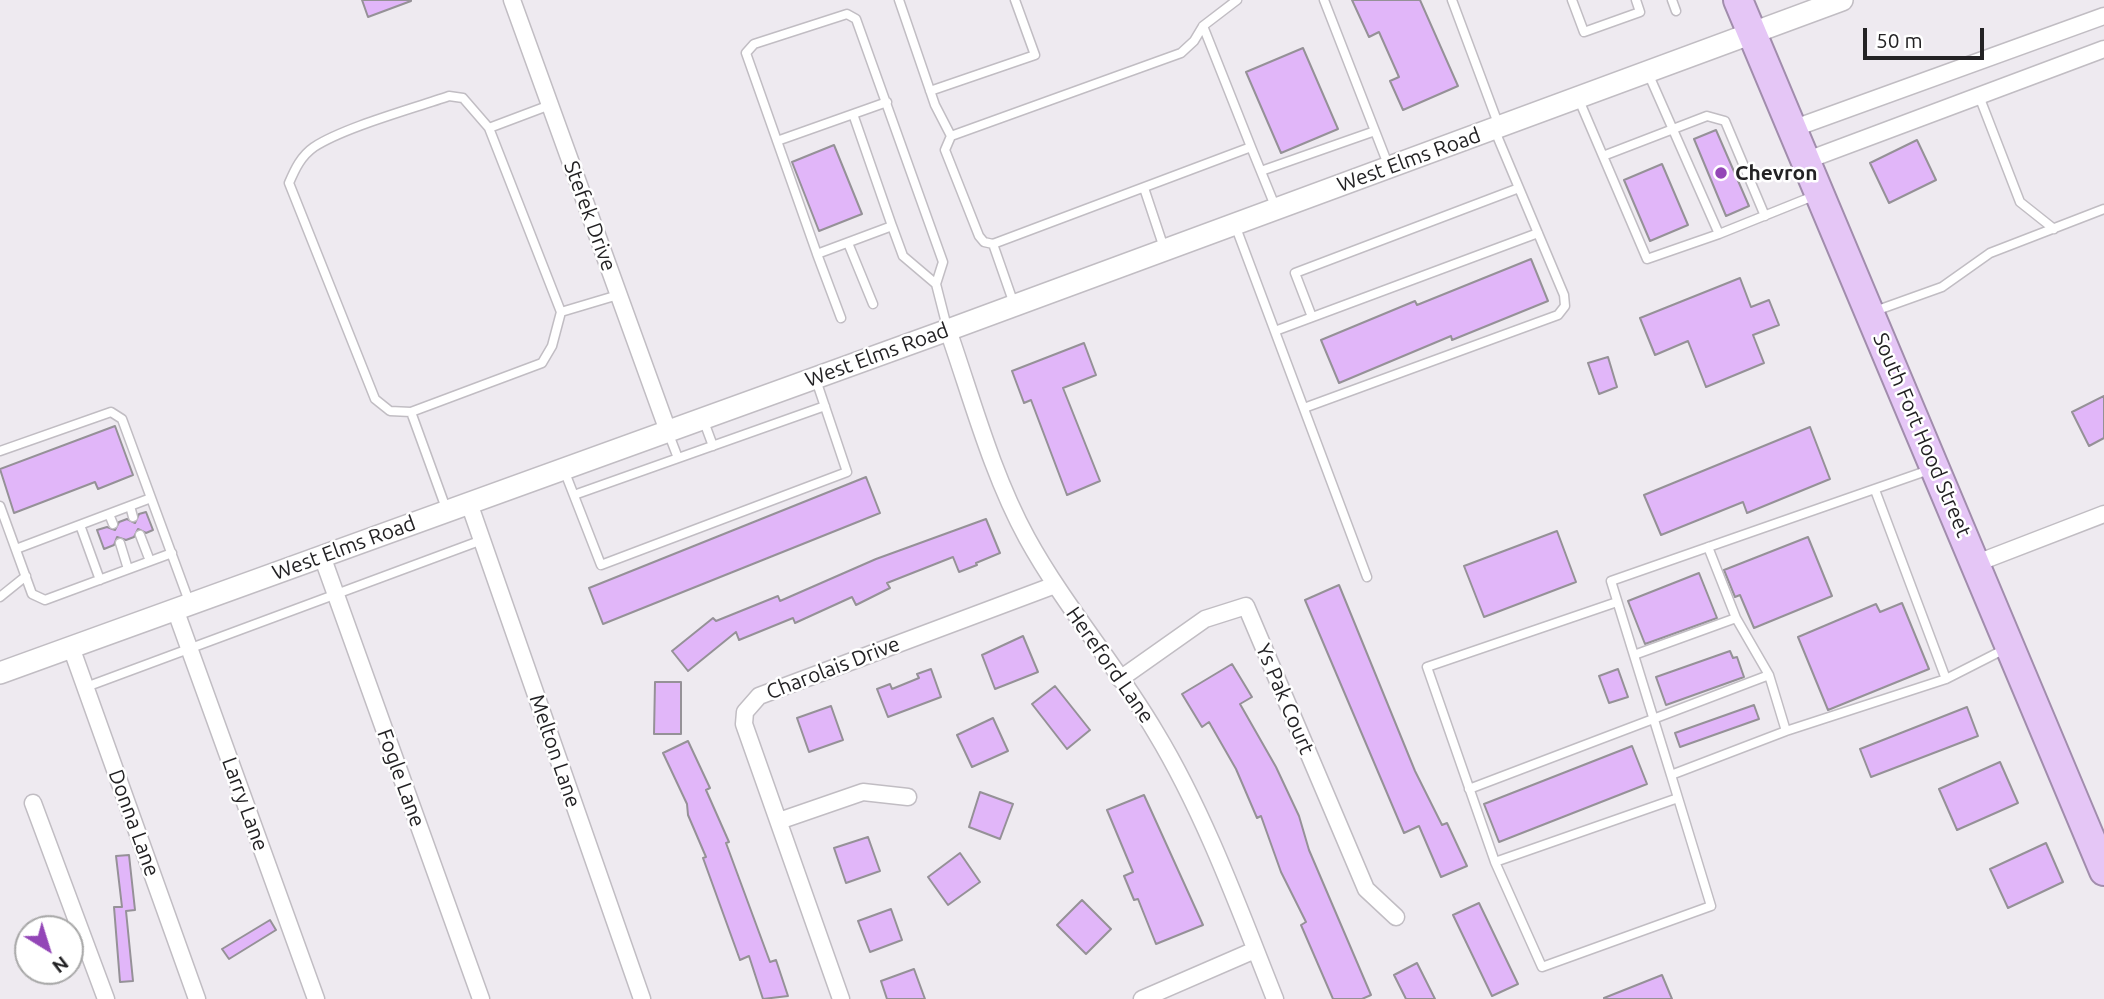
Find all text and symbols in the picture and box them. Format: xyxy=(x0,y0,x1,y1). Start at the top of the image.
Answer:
scale bar xyxy=(1866,14,1987,58)
text: 50 m xyxy=(1876,28,1923,52)
street label: West Elms Road xyxy=(1334,122,1484,198)
street label: Stefek Drive xyxy=(558,157,622,275)
place label: Chevron xyxy=(1735,160,1817,186)
marker: Chevron xyxy=(1713,165,1729,181)
street label: West Elms Road xyxy=(802,317,952,393)
street label: South Fort Hood Street xyxy=(1867,329,1977,541)
street label: West Elms Road xyxy=(269,510,419,586)
street label: Hereford Lane xyxy=(1061,602,1159,728)
street label: Charolais Drive xyxy=(763,631,903,705)
street label: Ys Pak Court xyxy=(1250,640,1320,758)
street label: Melton Lane xyxy=(524,691,586,811)
street label: Fogle Lane xyxy=(372,726,430,830)
street label: Larry Lane xyxy=(216,754,274,854)
street label: Donna Lane xyxy=(103,766,165,880)
north arrow xyxy=(14,915,84,985)
text: N xyxy=(48,952,73,978)

